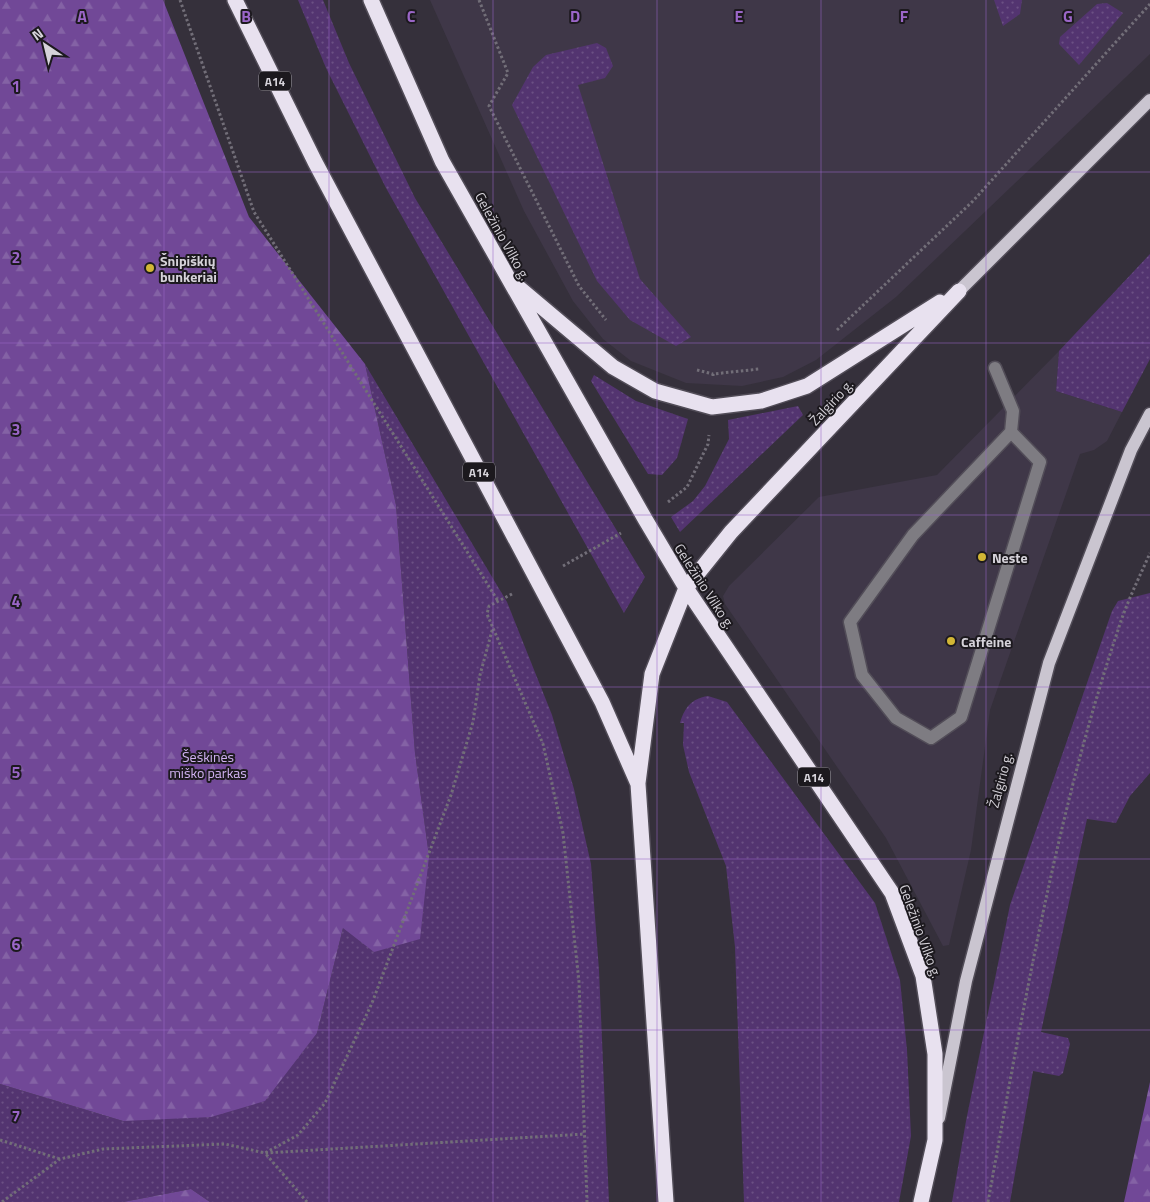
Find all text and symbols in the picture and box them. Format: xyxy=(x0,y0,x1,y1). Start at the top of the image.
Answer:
text: A xyxy=(77,4,87,28)
text: B xyxy=(241,4,251,28)
text: C xyxy=(407,4,416,28)
text: D xyxy=(570,4,580,28)
text: E xyxy=(735,4,744,28)
text: F xyxy=(900,4,909,28)
text: G xyxy=(1063,4,1073,28)
north arrow xyxy=(20,20,70,70)
text: N xyxy=(27,23,47,45)
road number: A14 xyxy=(259,72,291,90)
text: 1 xyxy=(12,74,20,98)
street label: Geležinio Vilko g. xyxy=(470,188,536,284)
text: 2 xyxy=(12,245,20,269)
place label: Šnipiškių bunkeriai xyxy=(160,250,217,287)
marker: Šnipiškių bunkeriai xyxy=(144,262,156,274)
street label: Žalgirio g. xyxy=(804,374,858,430)
text: 3 xyxy=(12,417,20,441)
road number: A14 xyxy=(463,462,495,482)
street label: Geležinio Vilko g. xyxy=(669,539,741,633)
place label: Neste xyxy=(992,547,1028,568)
marker: Neste xyxy=(976,551,988,563)
text: 4 xyxy=(12,589,21,613)
place label: Caffeine xyxy=(961,631,1011,652)
marker: Caffeine xyxy=(945,635,957,647)
park label: Šeškinės miško parkas xyxy=(169,746,247,783)
street label: Žalgirio g. xyxy=(983,750,1017,810)
text: 5 xyxy=(12,760,21,784)
road number: A14 xyxy=(798,768,830,786)
street label: Geležinio Vilko g. xyxy=(894,881,948,981)
text: 6 xyxy=(12,932,21,956)
text: 7 xyxy=(12,1104,20,1128)

